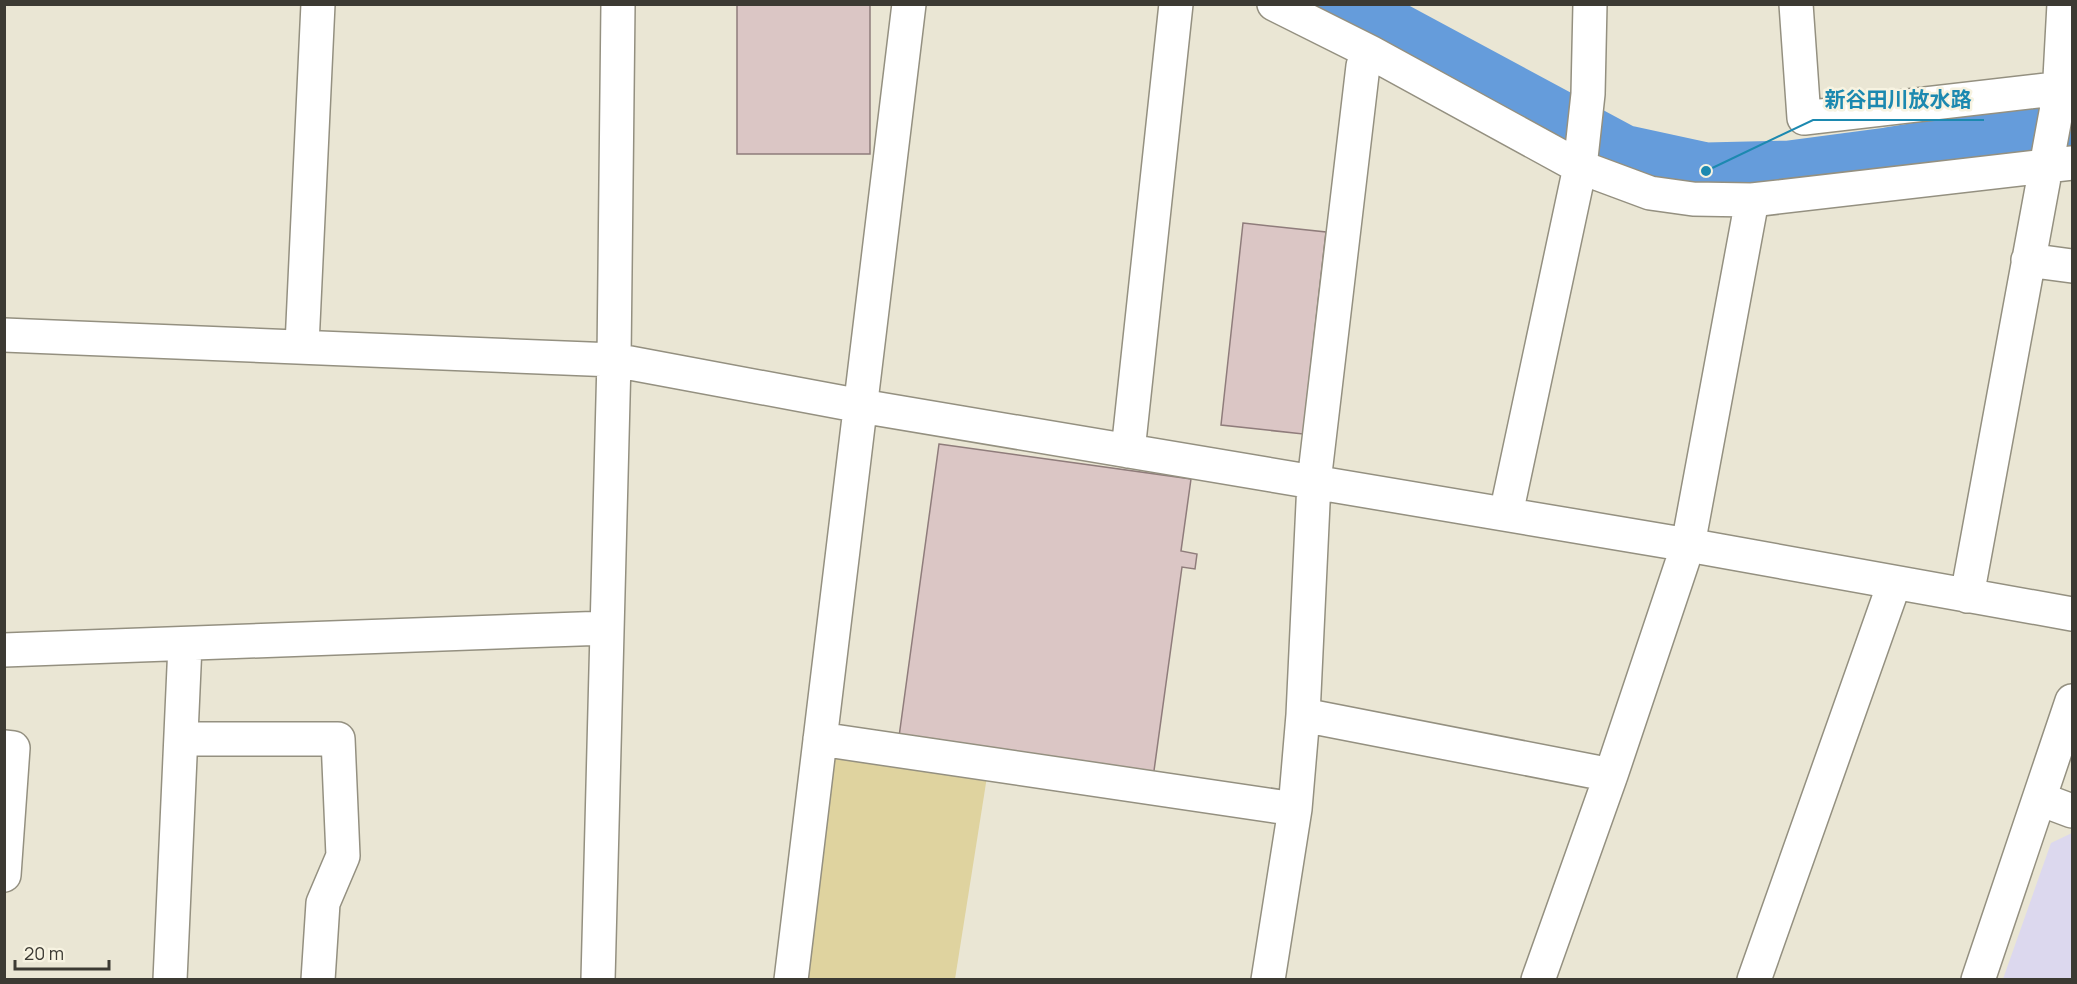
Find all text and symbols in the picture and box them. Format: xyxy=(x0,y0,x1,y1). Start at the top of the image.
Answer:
callout: 新谷田川放水路 xyxy=(1813,81,1984,120)
text: 新谷田川放水路 xyxy=(1825,85,1972,113)
scale bar xyxy=(15,933,110,971)
text: 20 m xyxy=(24,941,64,965)

